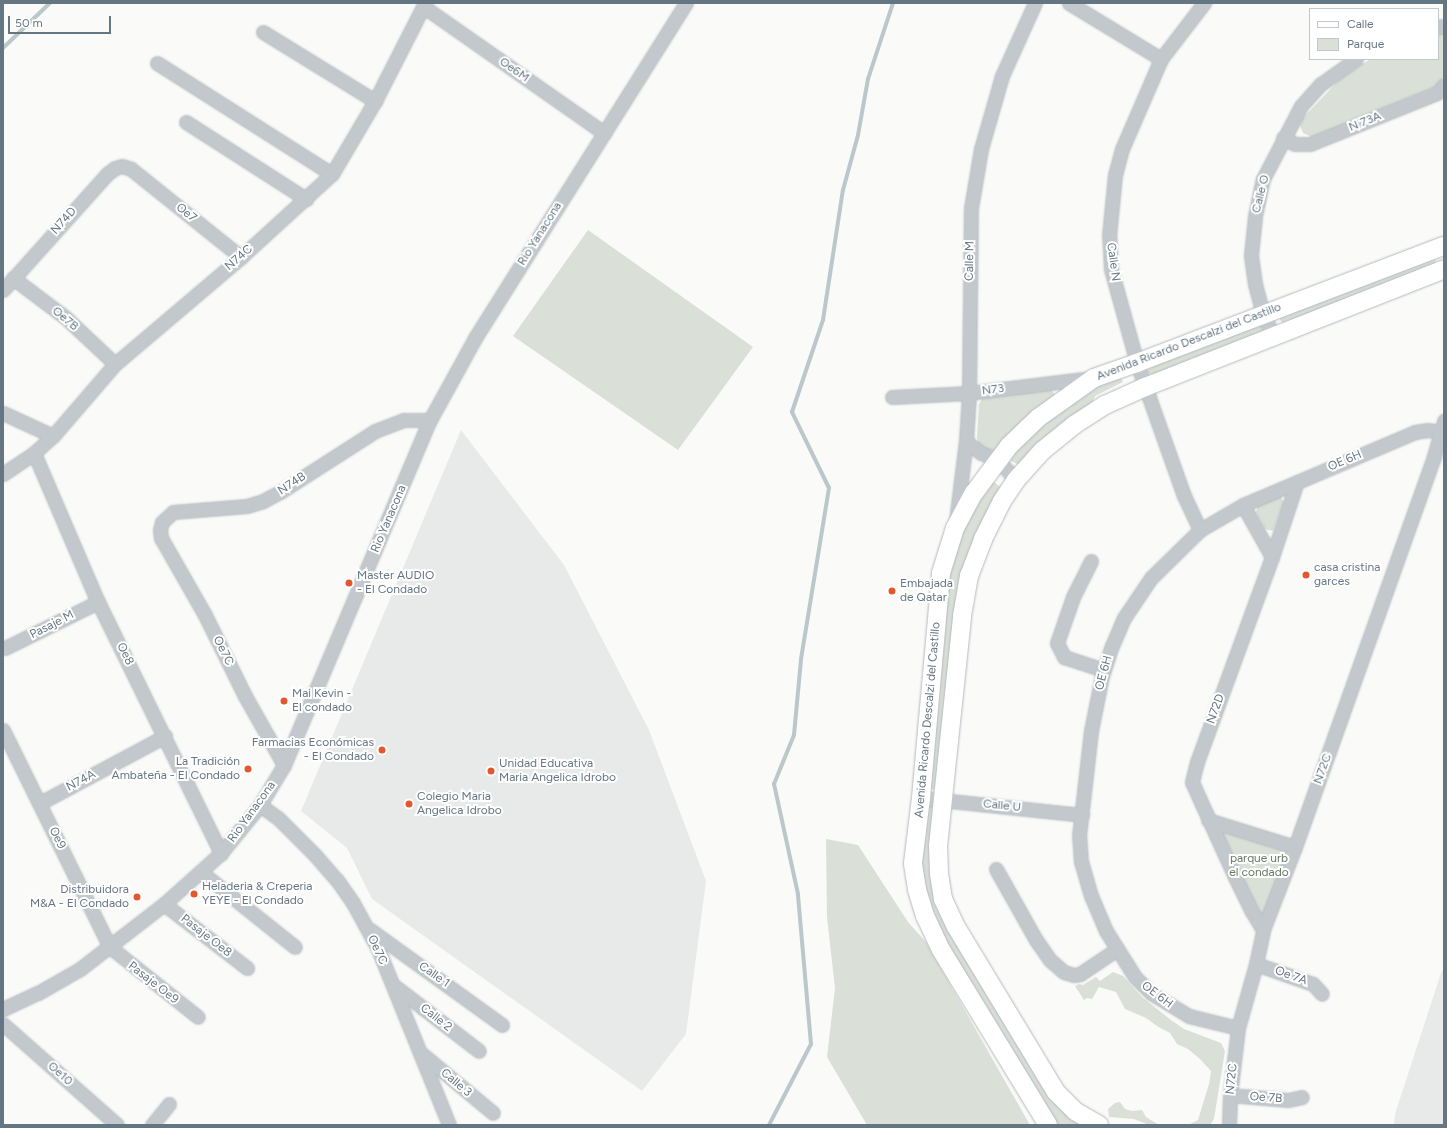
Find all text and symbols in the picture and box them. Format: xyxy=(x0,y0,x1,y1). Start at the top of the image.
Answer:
scale bar xyxy=(10,8,113,34)
legend xyxy=(1309,8,1439,60)
text: 50 m xyxy=(15,16,43,30)
text: Calle xyxy=(1347,17,1374,31)
text: Parque xyxy=(1347,37,1384,51)
street label: Oe6M xyxy=(496,55,532,85)
street label: N 73A xyxy=(1347,109,1383,135)
street label: Calle O xyxy=(1249,173,1273,215)
street label: Oe7 xyxy=(173,200,199,226)
street label: Rio Yanacona xyxy=(515,200,565,268)
street label: N74D xyxy=(48,205,80,237)
street label: Calle M xyxy=(962,241,978,281)
street label: N74C xyxy=(222,242,256,274)
street label: Calle N xyxy=(1103,242,1123,282)
street label: Avenida Ricardo Descalzi del Castillo xyxy=(1095,300,1283,384)
street label: Oe7B xyxy=(49,304,81,334)
street label: N73 xyxy=(981,381,1005,399)
street label: OE 6H xyxy=(1326,447,1364,475)
street label: N74B xyxy=(275,470,309,498)
street label: Rio Yanacona xyxy=(368,483,410,555)
place label: casa cristina garces xyxy=(1314,561,1380,589)
place label: Master AUDIO - El Condado xyxy=(357,569,434,597)
marker: casa cristina garces xyxy=(1301,570,1311,580)
place label: Embajada de Qatar xyxy=(900,577,953,605)
marker: Master AUDIO - El Condado xyxy=(344,578,354,588)
marker: Embajada de Qatar xyxy=(887,586,897,596)
street label: Pasaje M xyxy=(28,608,76,642)
street label: Avenida Ricardo Descalzi del Castillo xyxy=(912,621,944,819)
street label: Oe7C xyxy=(210,634,236,668)
street label: Oe8 xyxy=(113,640,137,668)
street label: OE 6H xyxy=(1092,654,1116,692)
place label: Mai Kevin - El condado xyxy=(292,687,352,715)
street label: N72D xyxy=(1204,692,1228,726)
marker: Mai Kevin - El condado xyxy=(279,696,289,706)
place label: Farmacias Económicas - El Condado xyxy=(252,736,374,764)
marker: Farmacias Económicas - El Condado xyxy=(377,745,387,755)
street label: N72C xyxy=(1311,752,1335,786)
place label: La Tradición Ambateña - El Condado xyxy=(112,755,240,783)
place label: Unidad Educativa Maria Angelica Idrobo xyxy=(499,757,616,785)
marker: La Tradición Ambateña - El Condado xyxy=(243,764,253,774)
marker: Unidad Educativa Maria Angelica Idrobo xyxy=(486,766,496,776)
street label: N74A xyxy=(64,767,98,795)
street label: Rio Yanacona xyxy=(225,779,279,845)
place label: Colegio Maria Angelica Idrobo xyxy=(417,790,502,818)
street label: Calle U xyxy=(982,797,1022,815)
marker: Colegio Maria Angelica Idrobo xyxy=(404,799,414,809)
street label: Oe9 xyxy=(46,825,68,851)
park label: parque urb el condado xyxy=(1229,852,1289,880)
place label: Heladeria & Creperia YEYE - El Condado xyxy=(202,880,312,908)
place label: Distribuidora M&A - El Condado xyxy=(30,883,129,911)
marker: Heladeria & Creperia YEYE - El Condado xyxy=(189,889,199,899)
marker: Distribuidora M&A - El Condado xyxy=(132,892,142,902)
street label: Pasaje Oe8 xyxy=(178,912,234,960)
street label: Oe7C xyxy=(364,933,390,967)
street label: Pasaje Oe9 xyxy=(125,959,181,1007)
street label: Calle 1 xyxy=(416,959,452,991)
street label: Oe 7A xyxy=(1273,964,1309,988)
street label: OE 6H xyxy=(1139,979,1175,1011)
street label: Calle 2 xyxy=(417,1001,455,1035)
street label: Oe10 xyxy=(45,1059,75,1089)
street label: N72C xyxy=(1223,1063,1241,1095)
street label: Calle 3 xyxy=(438,1066,474,1100)
street label: Oe 7B xyxy=(1249,1090,1283,1106)

